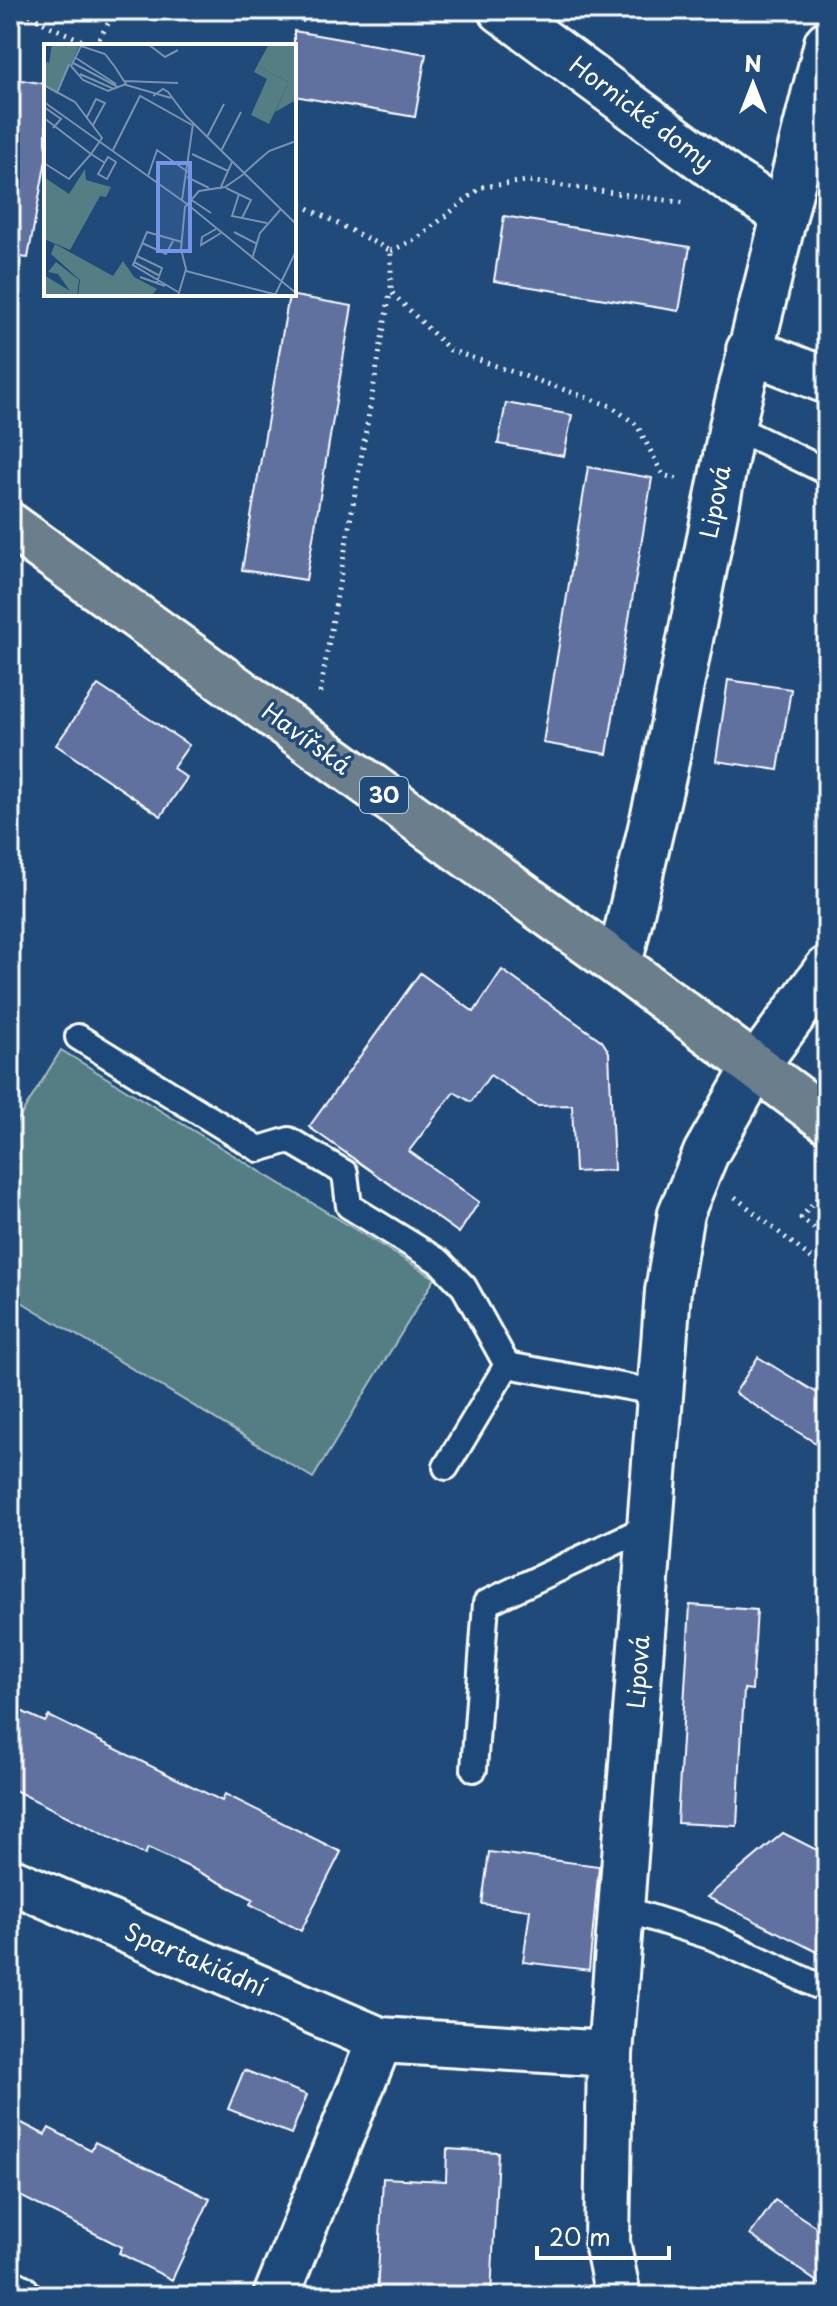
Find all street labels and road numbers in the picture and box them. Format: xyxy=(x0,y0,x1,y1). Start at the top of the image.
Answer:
street label: Hornické domy xyxy=(563,46,722,179)
street label: Lipová xyxy=(689,462,739,541)
street label: Havířská xyxy=(255,693,359,782)
road number: 30 xyxy=(360,777,408,813)
street label: Lipová xyxy=(616,1633,658,1710)
street label: Spartakiádní xyxy=(119,1912,273,2004)

